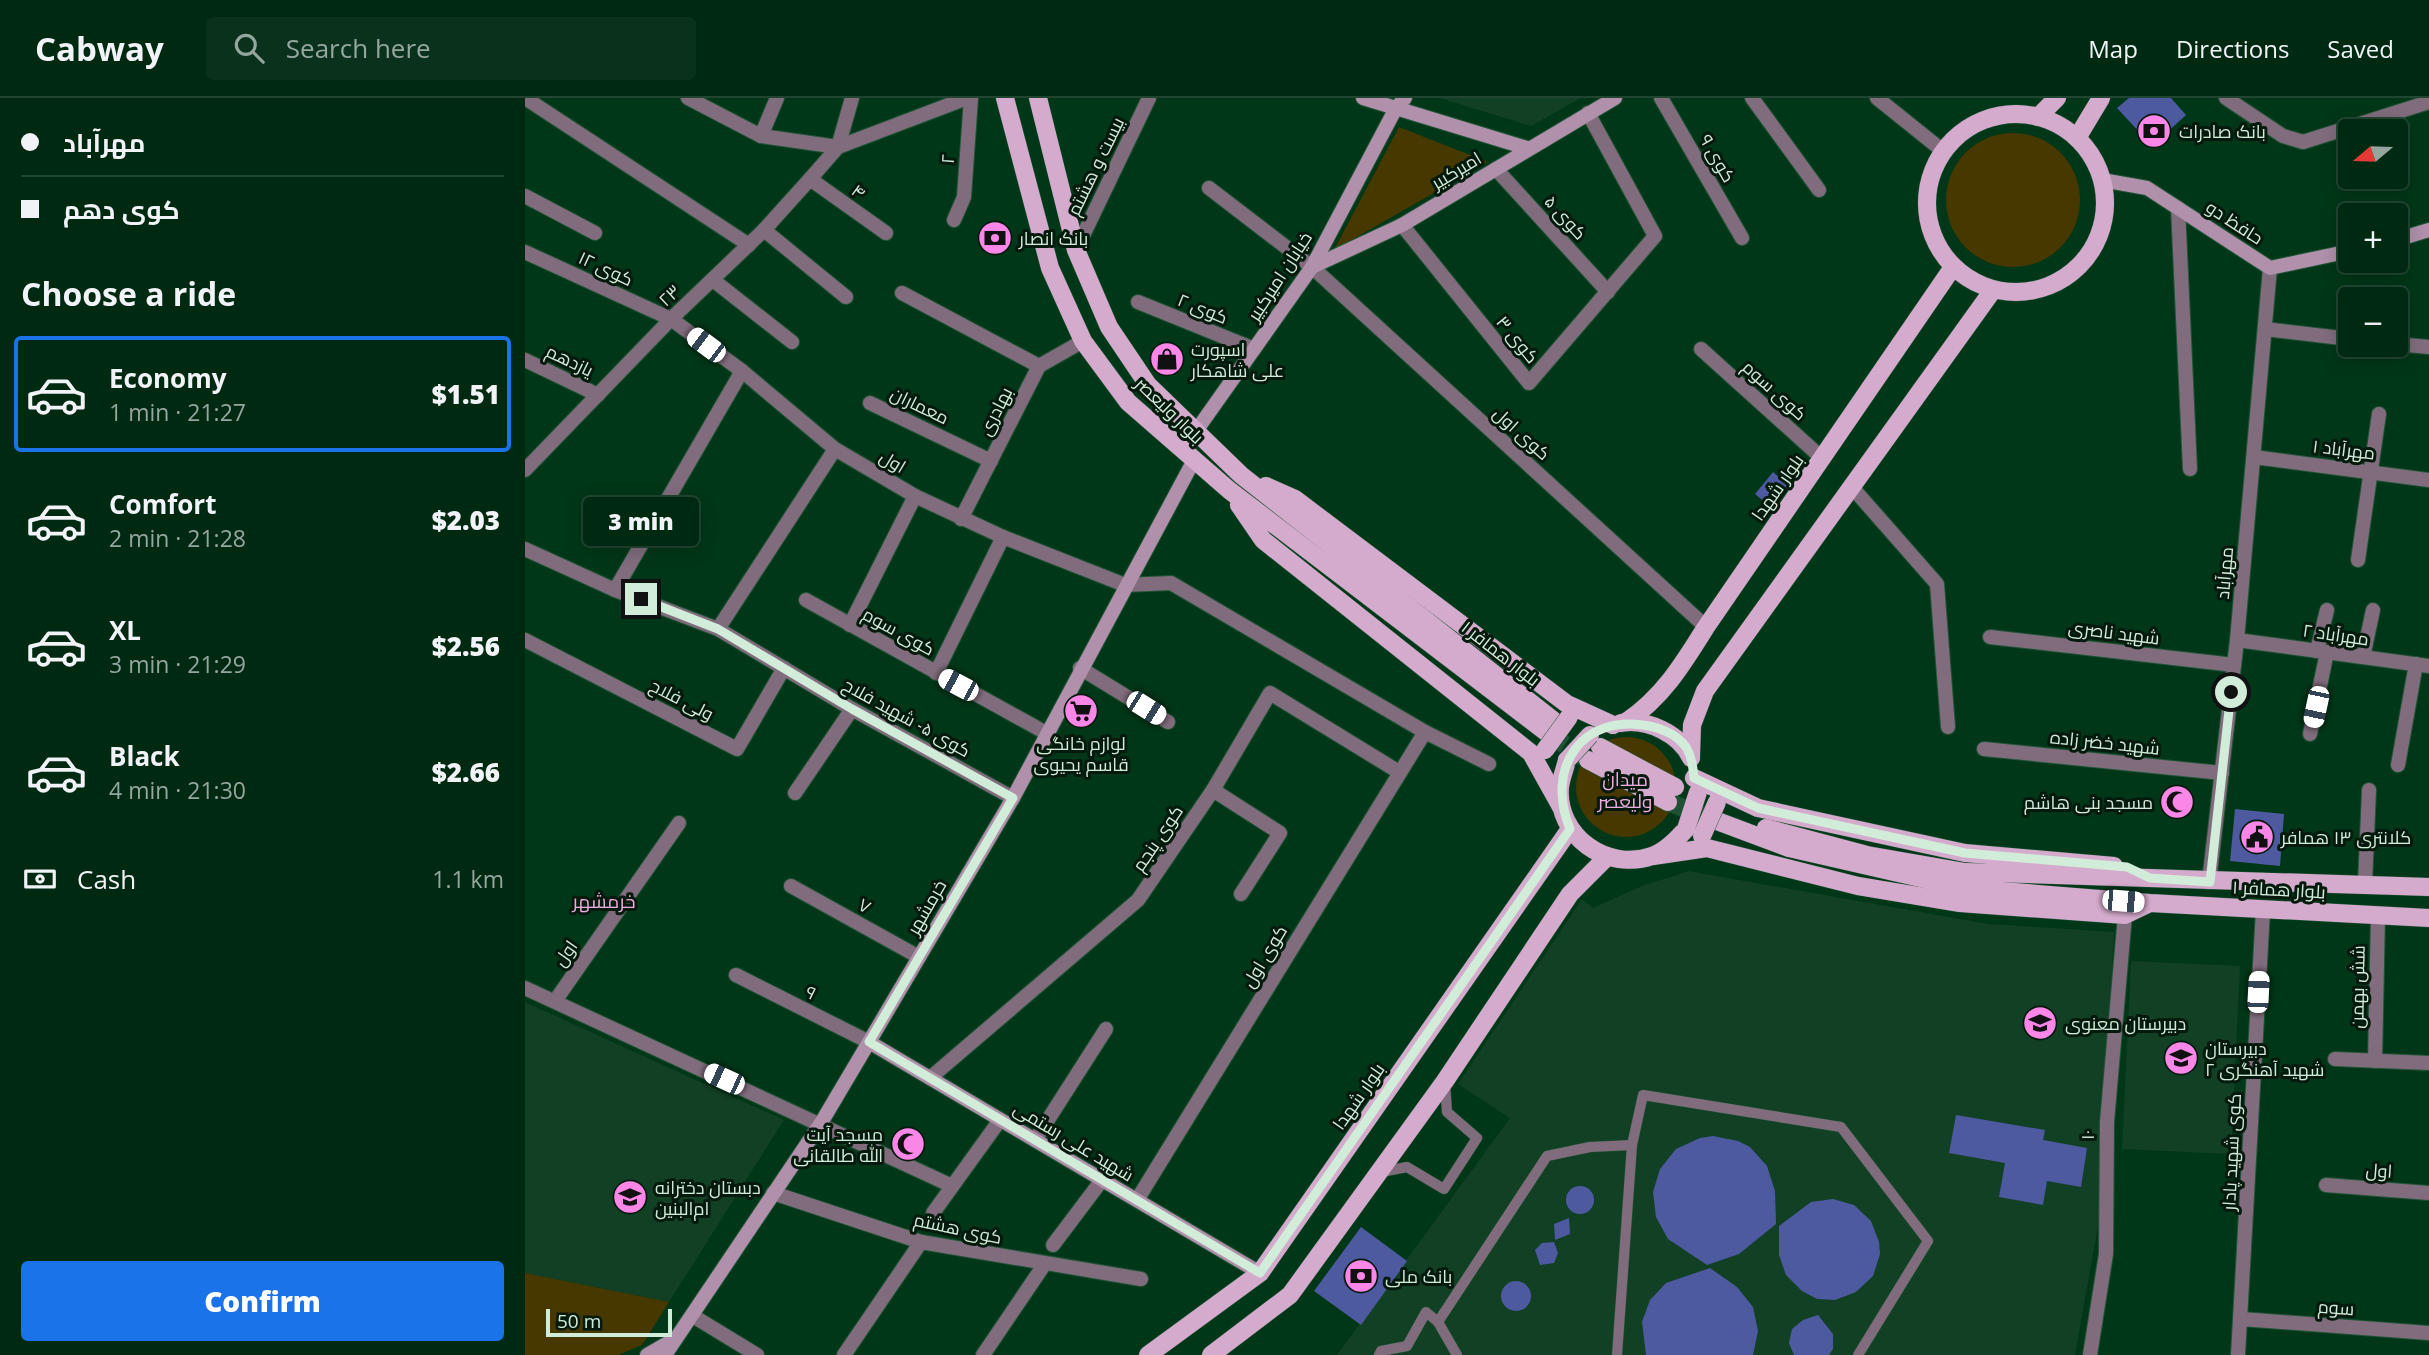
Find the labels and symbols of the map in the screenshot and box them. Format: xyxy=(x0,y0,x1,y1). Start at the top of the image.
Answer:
bank icon: بانک صادرات xyxy=(2135,112,2173,150)
street label: بیست و هشتم xyxy=(1061,113,1130,220)
place label: بانک صادرات xyxy=(2179,119,2266,143)
north arrow xyxy=(2338,119,2408,189)
street label: کوی ۹ xyxy=(1695,130,1741,186)
street label: امیرکبیر xyxy=(1426,146,1485,195)
street label: ۲ xyxy=(935,153,959,165)
street label: ۴ xyxy=(847,178,871,204)
street label: کوی ۵ xyxy=(1540,190,1592,244)
street label: حافظ دو xyxy=(2202,195,2268,249)
bank icon: بانک انصار xyxy=(976,219,1014,257)
place label: بانک انصار xyxy=(1018,226,1088,250)
street label: خیابان امیرکبیر xyxy=(1241,227,1317,326)
street label: کوی ۱۲ xyxy=(575,245,637,291)
street label: ۲۳ xyxy=(653,279,685,311)
street label: کوی ۲ xyxy=(1174,287,1232,329)
street label: کوی ۳ xyxy=(1491,310,1545,368)
car xyxy=(683,324,730,366)
place label: اسپورت علی شاهکار xyxy=(1190,337,1284,382)
street label: یازدهم xyxy=(542,338,598,383)
shop icon: اسپورت علی شاهکار xyxy=(1148,340,1186,378)
street label: کوی سوم xyxy=(1737,355,1812,426)
street label: بلوار ولیعصر xyxy=(1130,371,1209,449)
street label: معماران xyxy=(887,381,953,429)
street label: بهادری xyxy=(973,383,1017,439)
street label: کوی اول xyxy=(1488,401,1556,465)
street label: مهرآباد ۱ xyxy=(2311,433,2377,465)
street label: اول xyxy=(875,444,911,478)
street label: بلوار شهدا xyxy=(1745,449,1809,525)
callout: 3 min xyxy=(583,498,699,546)
street label: مهرآباد xyxy=(2210,546,2238,600)
route end xyxy=(625,583,657,615)
street label: کوی سوم xyxy=(858,601,939,662)
street label: شهید ناصری xyxy=(2067,614,2161,650)
street label: بلوار همافر ۱ xyxy=(1457,615,1545,691)
street label: مهرآباد ۲ xyxy=(2301,617,2371,651)
car xyxy=(935,666,982,704)
street label: کوی ۵- شهید فلاح xyxy=(838,672,975,763)
street label: ولی فلاح xyxy=(645,673,718,726)
route start xyxy=(2215,676,2247,708)
car xyxy=(2302,684,2331,730)
car xyxy=(1123,688,1170,728)
supermarket icon: لوازم خانگی قاسم یحیوی xyxy=(1062,692,1100,730)
street label: شهید خضر زاده xyxy=(2049,724,2161,760)
place label: لوازم خانگی قاسم یحیوی xyxy=(1033,731,1129,777)
district label: میدان ولیعصر xyxy=(1597,766,1652,814)
mosque icon: مسجد بنی هاشم xyxy=(2158,783,2196,821)
place label: مسجد بنی هاشم xyxy=(2024,790,2153,815)
street label: کوی پنجم xyxy=(1126,800,1189,876)
public building icon: کلانتری ۱۳ همافر xyxy=(2238,818,2276,856)
place label: کلانتری ۱۳ همافر xyxy=(2280,825,2411,849)
street label: خرمشهر xyxy=(900,875,951,940)
street label: بلوار همافر ۱ xyxy=(2232,875,2326,903)
district label: خرمشهر xyxy=(571,888,636,914)
car xyxy=(2102,889,2145,913)
street label: ۷ xyxy=(854,892,876,918)
street label: کوی اول xyxy=(1236,920,1292,992)
street label: اول xyxy=(548,935,582,971)
street label: شش بهمن xyxy=(2344,945,2370,1029)
car xyxy=(2247,970,2270,1014)
street label: ۹ xyxy=(801,979,821,1005)
school or university icon: دبیرستان معنوی xyxy=(2021,1004,2059,1042)
place label: دبیرستان معنوی xyxy=(2065,1011,2186,1035)
place label: دبیرستان شهید آهنگری ۲ xyxy=(2205,1036,2324,1081)
school or university icon: دبیرستان شهید آهنگری ۲ xyxy=(2162,1039,2200,1077)
street label: بلوار شهدا xyxy=(1326,1058,1390,1134)
car xyxy=(701,1061,748,1097)
street label: کوی شهید پادار xyxy=(2216,1093,2247,1212)
street label: شهید علی رستمی xyxy=(1009,1096,1139,1186)
place label: مسجد آیت الله طالقانی xyxy=(793,1122,883,1167)
mosque icon: مسجد آیت الله طالقانی xyxy=(889,1125,927,1163)
street label: ۱۰ xyxy=(2075,1130,2099,1140)
street label: اول xyxy=(2365,1157,2393,1183)
place label: دبستان دخترانه ام‌البنین xyxy=(655,1175,761,1221)
school or university icon: دبستان دخترانه ام‌البنین xyxy=(611,1178,649,1216)
street label: کوی هشتم xyxy=(912,1207,1004,1250)
bank icon: بانک ملی xyxy=(1342,1257,1380,1295)
place label: بانک ملی xyxy=(1385,1264,1452,1288)
street label: سوم xyxy=(2317,1294,2355,1321)
scale bar xyxy=(546,1306,672,1338)

